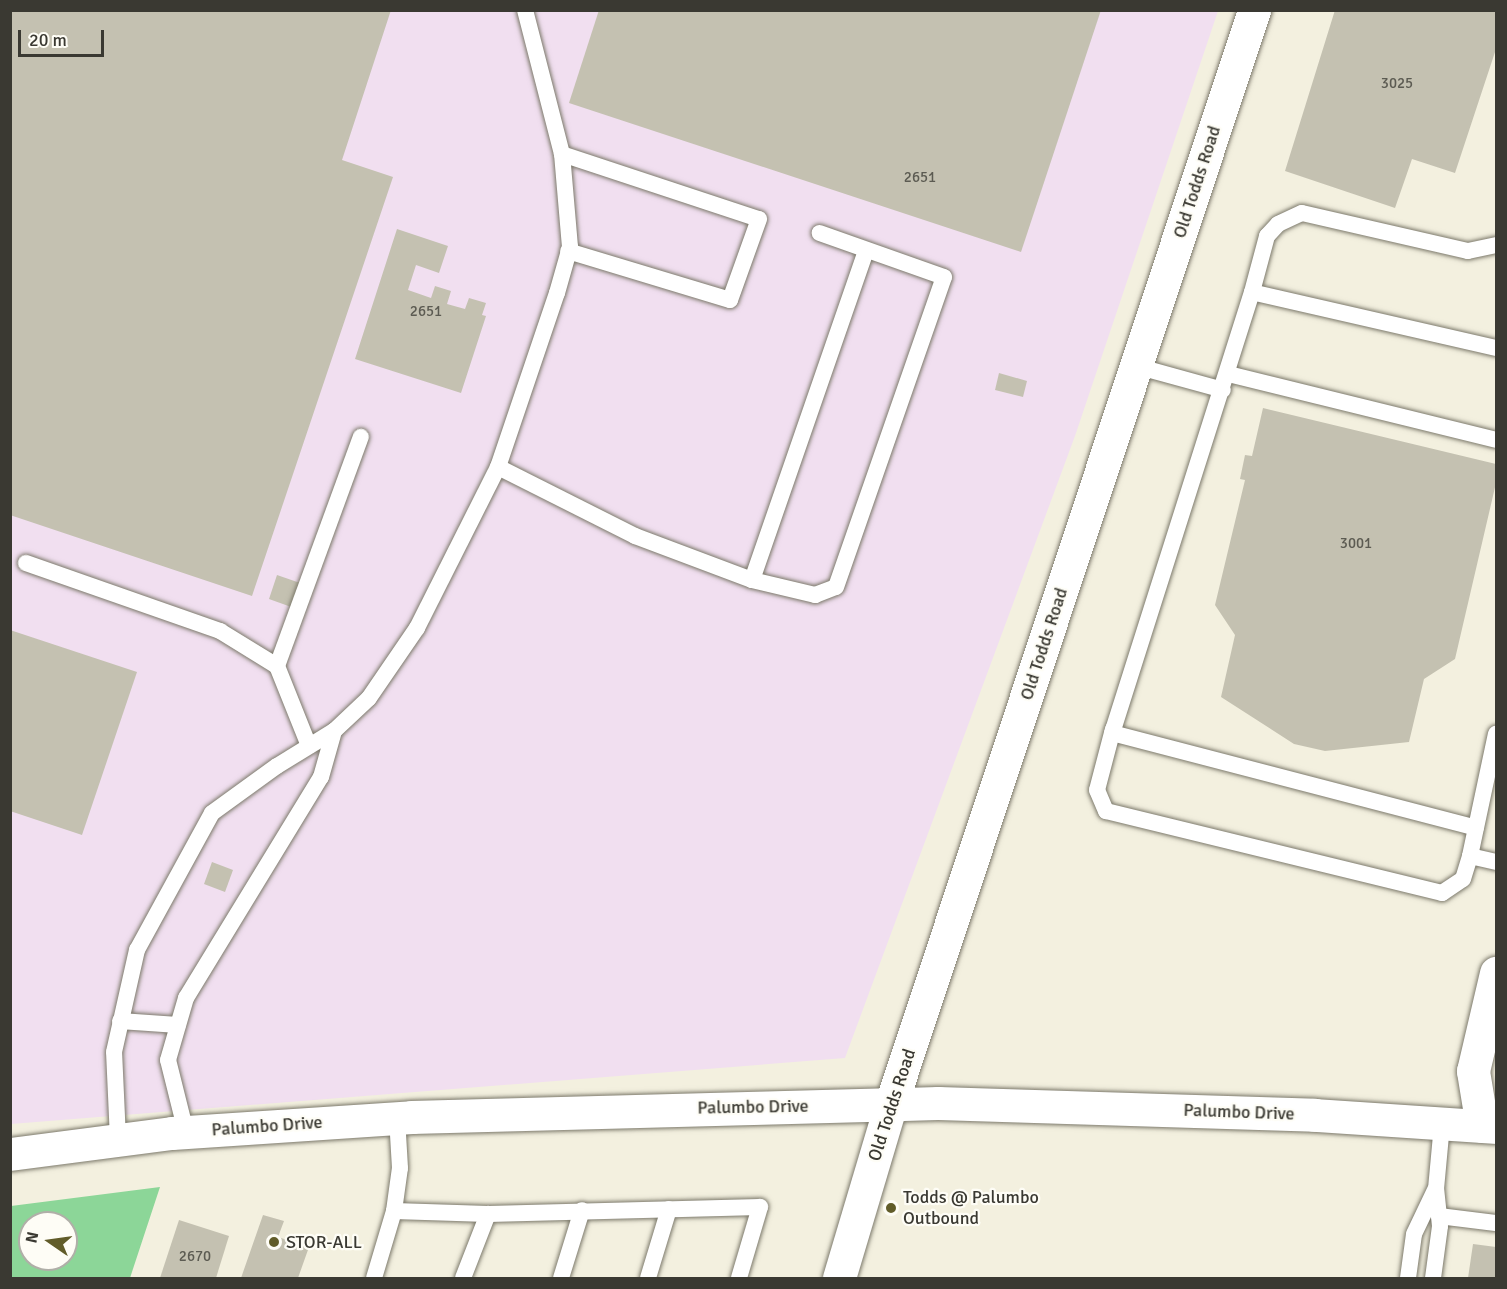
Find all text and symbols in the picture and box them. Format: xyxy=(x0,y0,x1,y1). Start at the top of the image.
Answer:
scale bar xyxy=(21,18,106,56)
text: 20 m xyxy=(29,29,67,51)
house number: 3025 xyxy=(1381,75,1413,93)
street label: Old Todds Road xyxy=(1169,123,1225,241)
house number: 2651 xyxy=(904,169,936,187)
house number: 2651 xyxy=(410,303,442,321)
house number: 3001 xyxy=(1340,535,1372,553)
street label: Old Todds Road xyxy=(1016,585,1072,703)
street label: Old Todds Road xyxy=(864,1046,920,1164)
street label: Palumbo Drive xyxy=(697,1095,809,1119)
street label: Palumbo Drive xyxy=(1183,1099,1295,1125)
street label: Palumbo Drive xyxy=(211,1111,323,1141)
place label: Todds @ Palumbo Outbound xyxy=(903,1187,1039,1230)
marker: Todds @ Palumbo Outbound xyxy=(884,1201,898,1215)
north arrow xyxy=(18,1211,78,1271)
text: N xyxy=(21,1230,43,1245)
place label: STOR-ALL xyxy=(286,1231,362,1253)
marker: STOR-ALL xyxy=(267,1235,281,1249)
house number: 2670 xyxy=(179,1248,211,1266)

